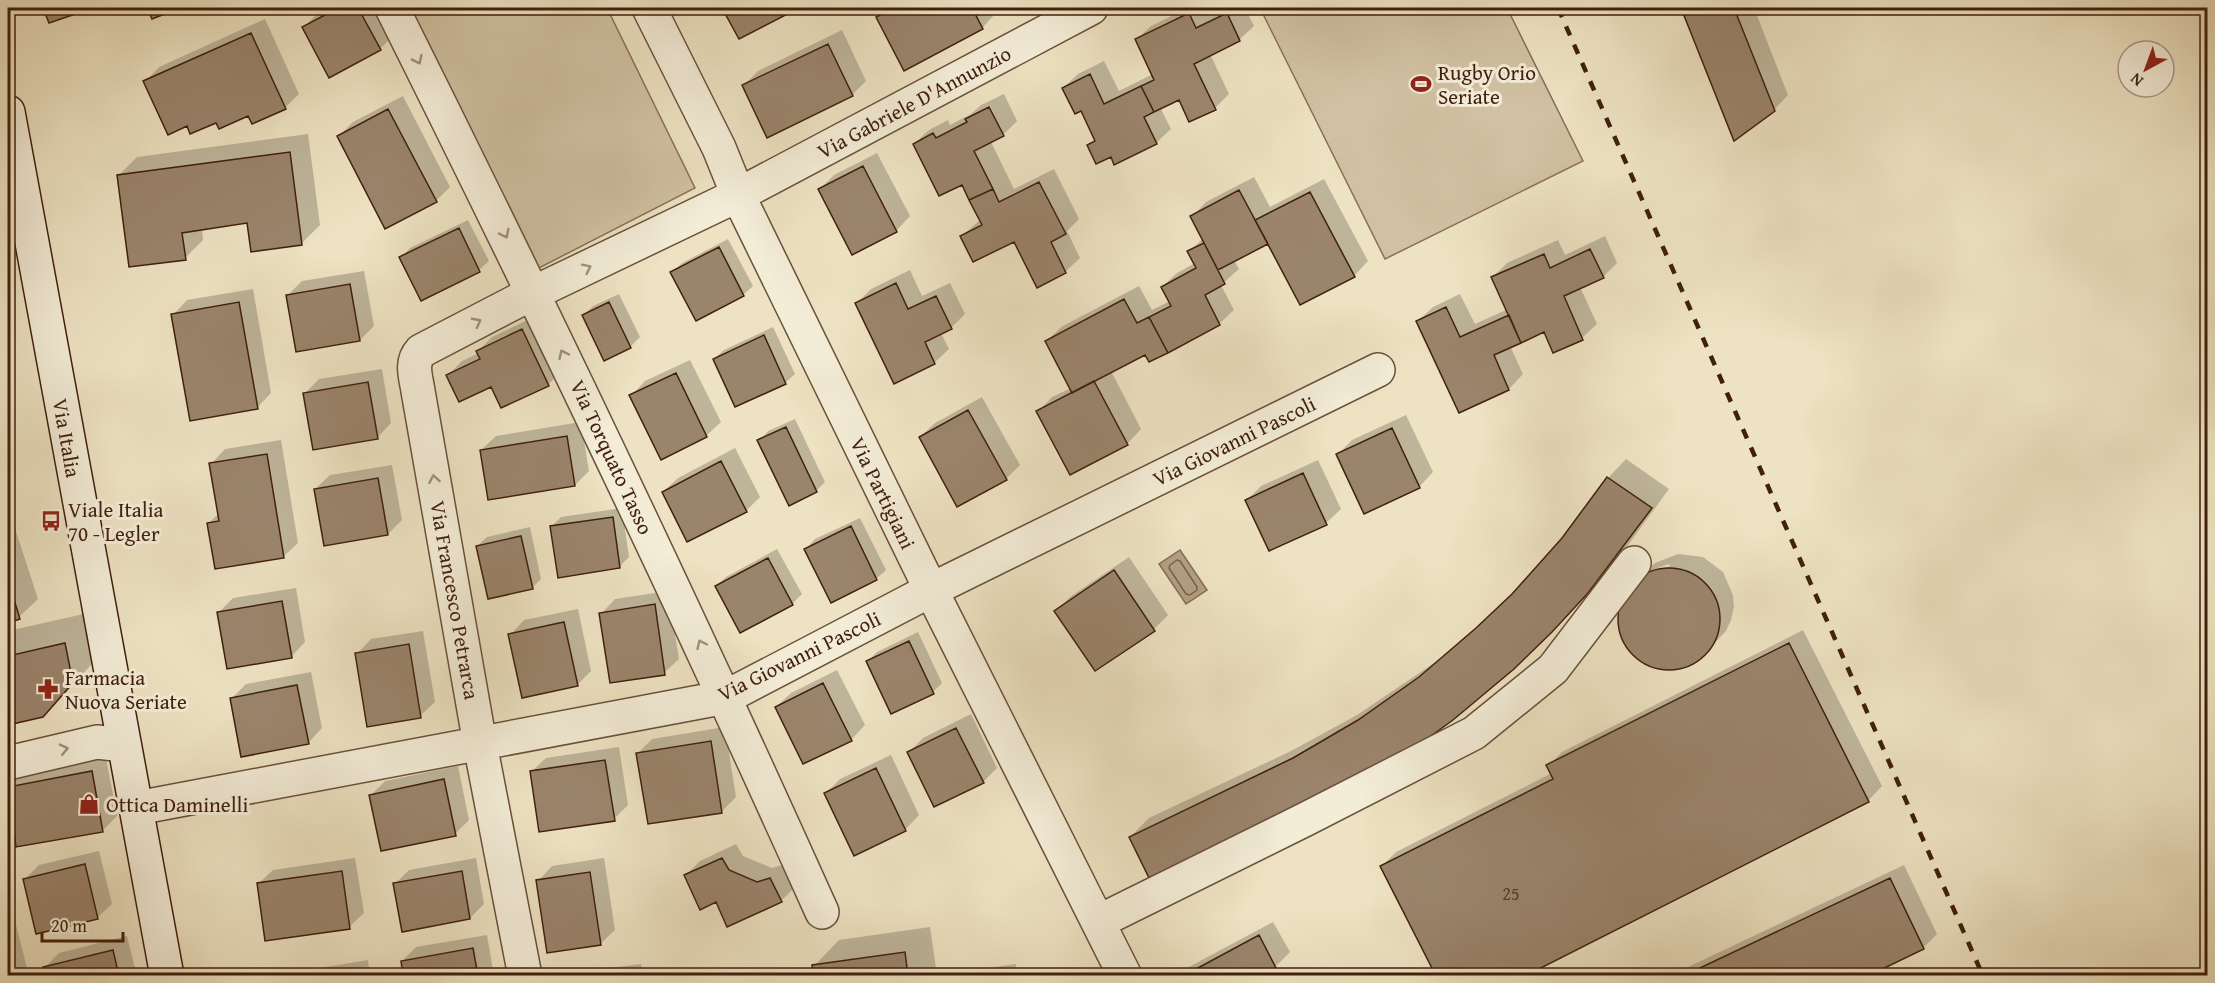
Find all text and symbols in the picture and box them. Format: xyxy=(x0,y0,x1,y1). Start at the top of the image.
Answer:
street label: Via Gabriele D'Annunzio xyxy=(812,38,1016,166)
north arrow xyxy=(2116,39,2176,99)
one-way arrow xyxy=(411,53,422,64)
place label: Rugby Orio Seriate xyxy=(1438,57,1536,112)
text: N xyxy=(2124,68,2148,93)
sports icon: Rugby Orio Seriate xyxy=(1409,72,1433,96)
one-way arrow xyxy=(498,228,509,239)
one-way arrow xyxy=(580,264,591,276)
one-way arrow xyxy=(470,318,481,329)
one-way arrow xyxy=(559,350,571,361)
street label: Via Torquato Tasso xyxy=(563,375,661,539)
street label: Via Giovanni Pascoli xyxy=(1147,388,1321,494)
street label: Via Italia xyxy=(45,396,89,480)
street label: Via Partigiani xyxy=(842,432,924,554)
one-way arrow xyxy=(428,475,441,485)
place label: Viale Italia 70 - Legler xyxy=(68,494,164,549)
street label: Via Francesco Petrarca xyxy=(422,498,488,702)
bus stop icon: Viale Italia 70 - Legler xyxy=(39,509,63,533)
street label: Via Giovanni Pascoli xyxy=(712,603,886,709)
one-way arrow xyxy=(696,640,708,651)
place label: Farmacia Nuova Seriate xyxy=(65,662,187,717)
pharmacy icon: Farmacia Nuova Seriate xyxy=(36,677,60,701)
one-way arrow xyxy=(59,744,69,757)
place label: Ottica Daminelli xyxy=(106,789,249,820)
shop icon: Ottica Daminelli xyxy=(77,792,101,816)
house number: 25 xyxy=(1502,880,1520,907)
scale bar xyxy=(42,905,123,943)
text: 20 m xyxy=(51,912,87,939)

